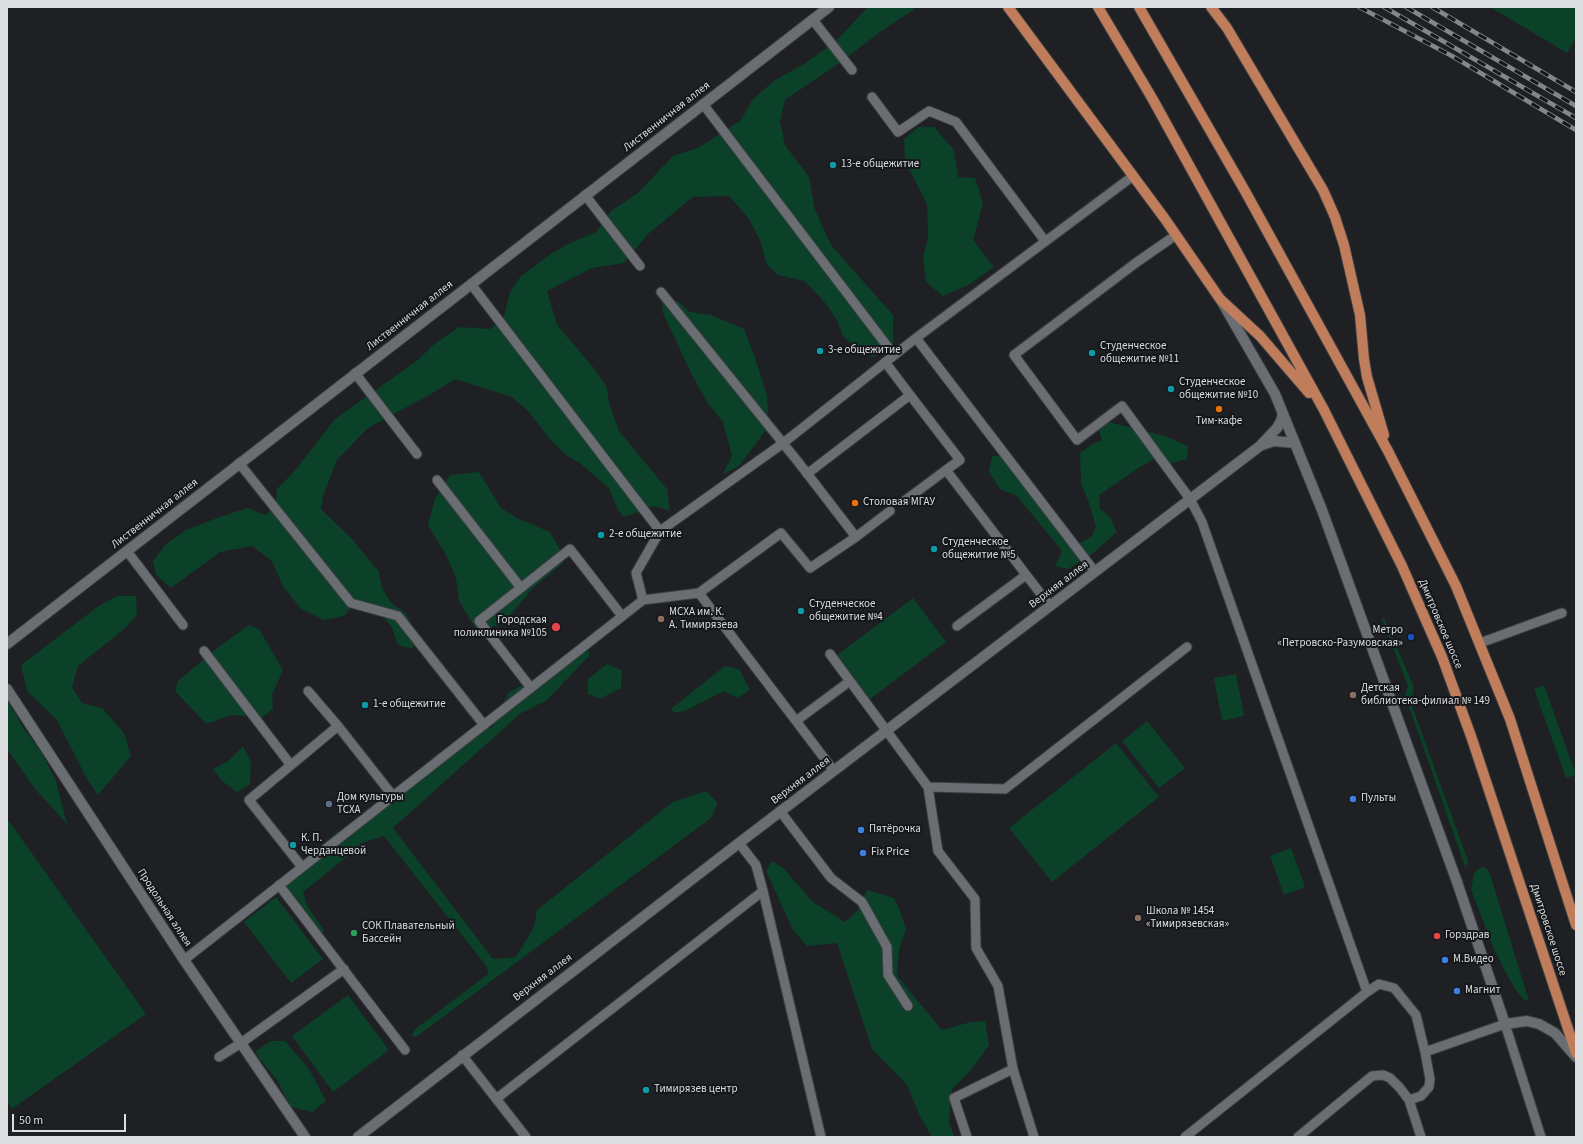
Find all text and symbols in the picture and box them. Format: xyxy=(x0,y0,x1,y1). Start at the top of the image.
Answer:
street label: Лиственничная аллея xyxy=(621,79,713,155)
place label: 13-е общежитие xyxy=(841,158,919,172)
marker: 13-е общежитие xyxy=(828,160,838,170)
street label: Лиственничная аллея xyxy=(364,278,456,354)
place label: Студенческое общежитие №11 xyxy=(1100,340,1179,366)
place label: 3-е общежитие xyxy=(828,344,901,358)
marker: 3-е общежитие xyxy=(815,346,825,356)
marker: Студенческое общежитие №11 xyxy=(1087,348,1097,358)
place label: Студенческое общежитие №10 xyxy=(1179,376,1258,402)
marker: Студенческое общежитие №10 xyxy=(1166,384,1176,394)
marker: Тим-кафе xyxy=(1214,404,1224,414)
place label: Тим-кафе xyxy=(1196,415,1242,429)
street label: Лиственничная аллея xyxy=(109,476,201,552)
place label: Столовая МГАУ xyxy=(863,496,935,510)
marker: Столовая МГАУ xyxy=(850,498,860,508)
place label: 2-е общежитие xyxy=(609,528,682,542)
marker: 2-е общежитие xyxy=(596,530,606,540)
place label: Студенческое общежитие №5 xyxy=(942,536,1016,562)
marker: Студенческое общежитие №5 xyxy=(929,544,939,554)
street label: Верхняя аллея xyxy=(1027,558,1091,612)
street label: Дмитровское шоссе xyxy=(1415,577,1465,671)
place label: Студенческое общежитие №4 xyxy=(809,598,883,624)
place label: МСХА им. К. А. Тимирязева xyxy=(669,606,738,632)
marker: Студенческое общежитие №4 xyxy=(796,606,806,616)
place label: Городская поликлиника №105 xyxy=(454,614,547,640)
marker: МСХА им. К. А. Тимирязева xyxy=(656,614,666,624)
marker: Городская поликлиника №105 xyxy=(550,621,562,633)
place label: Метро «Петровско-Разумовская» xyxy=(1277,624,1403,650)
marker: Метро «Петровско-Разумовская» xyxy=(1406,632,1416,642)
place label: Детская библиотека-филиал № 149 xyxy=(1361,682,1490,708)
marker: Детская библиотека-филиал № 149 xyxy=(1348,690,1358,700)
place label: 1-е общежитие xyxy=(373,698,446,712)
marker: 1-е общежитие xyxy=(360,700,370,710)
street label: Верхняя аллея xyxy=(769,754,833,808)
place label: Дом культуры ТСХА xyxy=(337,791,404,817)
place label: Пульты xyxy=(1361,792,1396,806)
marker: Пульты xyxy=(1348,794,1358,804)
marker: Дом культуры ТСХА xyxy=(324,799,334,809)
place label: Пятёрочка xyxy=(869,823,921,837)
marker: Пятёрочка xyxy=(856,825,866,835)
place label: К. П. Черданцевой xyxy=(301,832,366,858)
marker: К. П. Черданцевой xyxy=(288,840,298,850)
place label: Fix Price xyxy=(871,846,909,860)
marker: Fix Price xyxy=(858,848,868,858)
street label: Продольная аллея xyxy=(134,867,194,949)
street label: Дмитровское шоссе xyxy=(1527,882,1569,978)
place label: Школа № 1454 «Тимирязевская» xyxy=(1146,905,1229,931)
marker: Школа № 1454 «Тимирязевская» xyxy=(1133,913,1143,923)
place label: СОК Плавательный Бассейн xyxy=(362,920,455,946)
marker: СОК Плавательный Бассейн xyxy=(349,928,359,938)
place label: Горздрав xyxy=(1445,929,1489,943)
marker: Горздрав xyxy=(1432,931,1442,941)
street label: Верхняя аллея xyxy=(511,951,575,1005)
place label: М.Видео xyxy=(1453,953,1494,967)
marker: М.Видео xyxy=(1440,955,1450,965)
place label: Магнит xyxy=(1465,984,1501,998)
marker: Магнит xyxy=(1452,986,1462,996)
place label: Тимирязев центр xyxy=(654,1083,738,1097)
marker: Тимирязев центр xyxy=(641,1085,651,1095)
scale bar xyxy=(14,1106,128,1132)
text: 50 m xyxy=(19,1112,43,1129)

